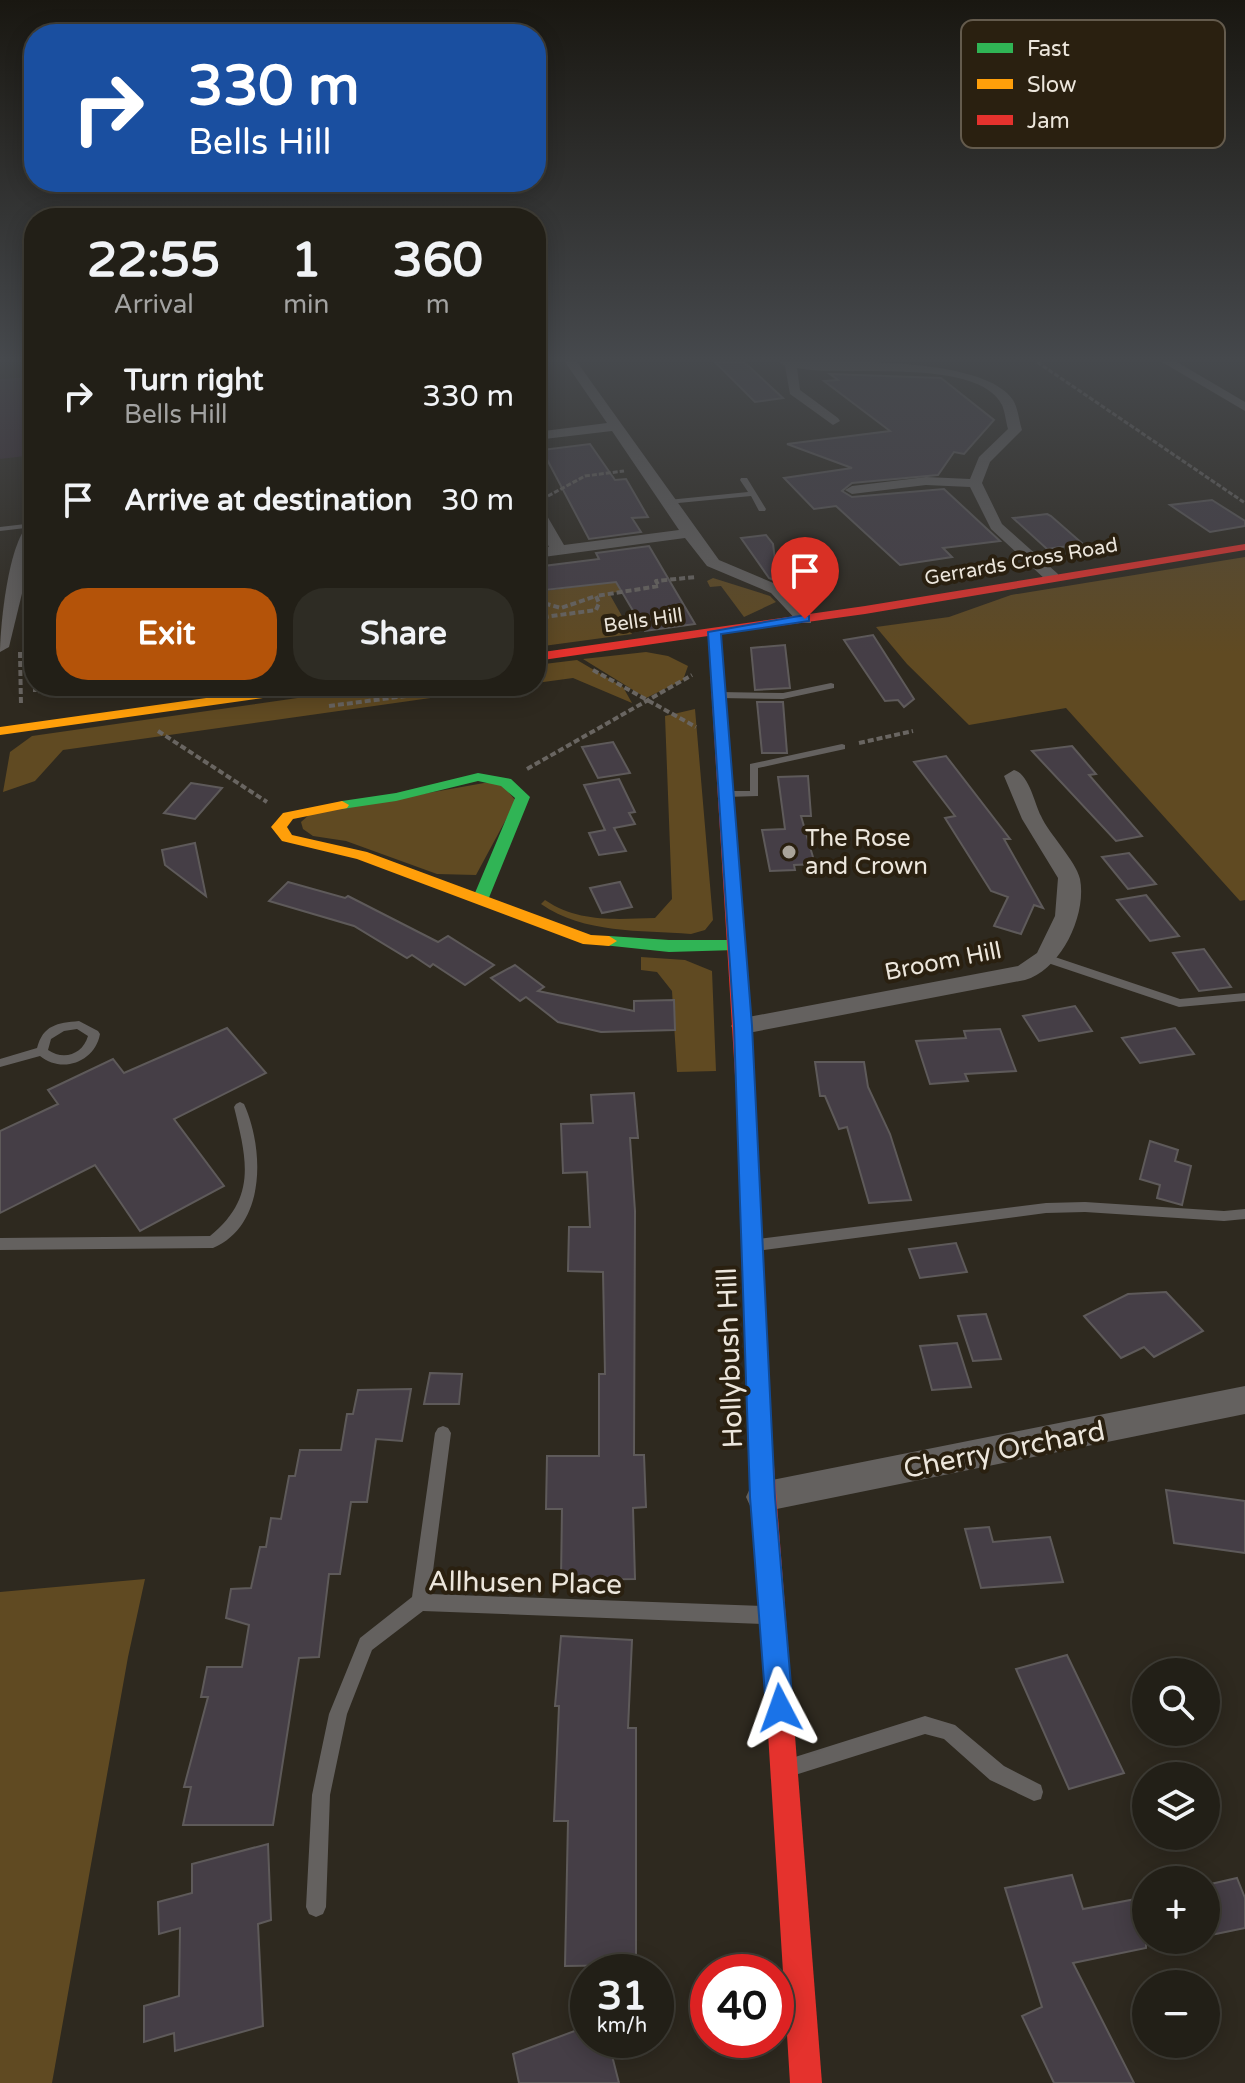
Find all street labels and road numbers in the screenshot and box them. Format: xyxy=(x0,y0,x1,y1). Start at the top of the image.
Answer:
street label: Gerrards Cross Road xyxy=(923,533,1120,591)
street label: Bells Hill xyxy=(602,604,684,638)
street label: Broom Hill xyxy=(882,936,1004,987)
street label: Hollybush Hill xyxy=(710,1267,750,1449)
street label: Cherry Orchard xyxy=(901,1414,1108,1486)
street label: Allhusen Place xyxy=(428,1564,622,1602)

